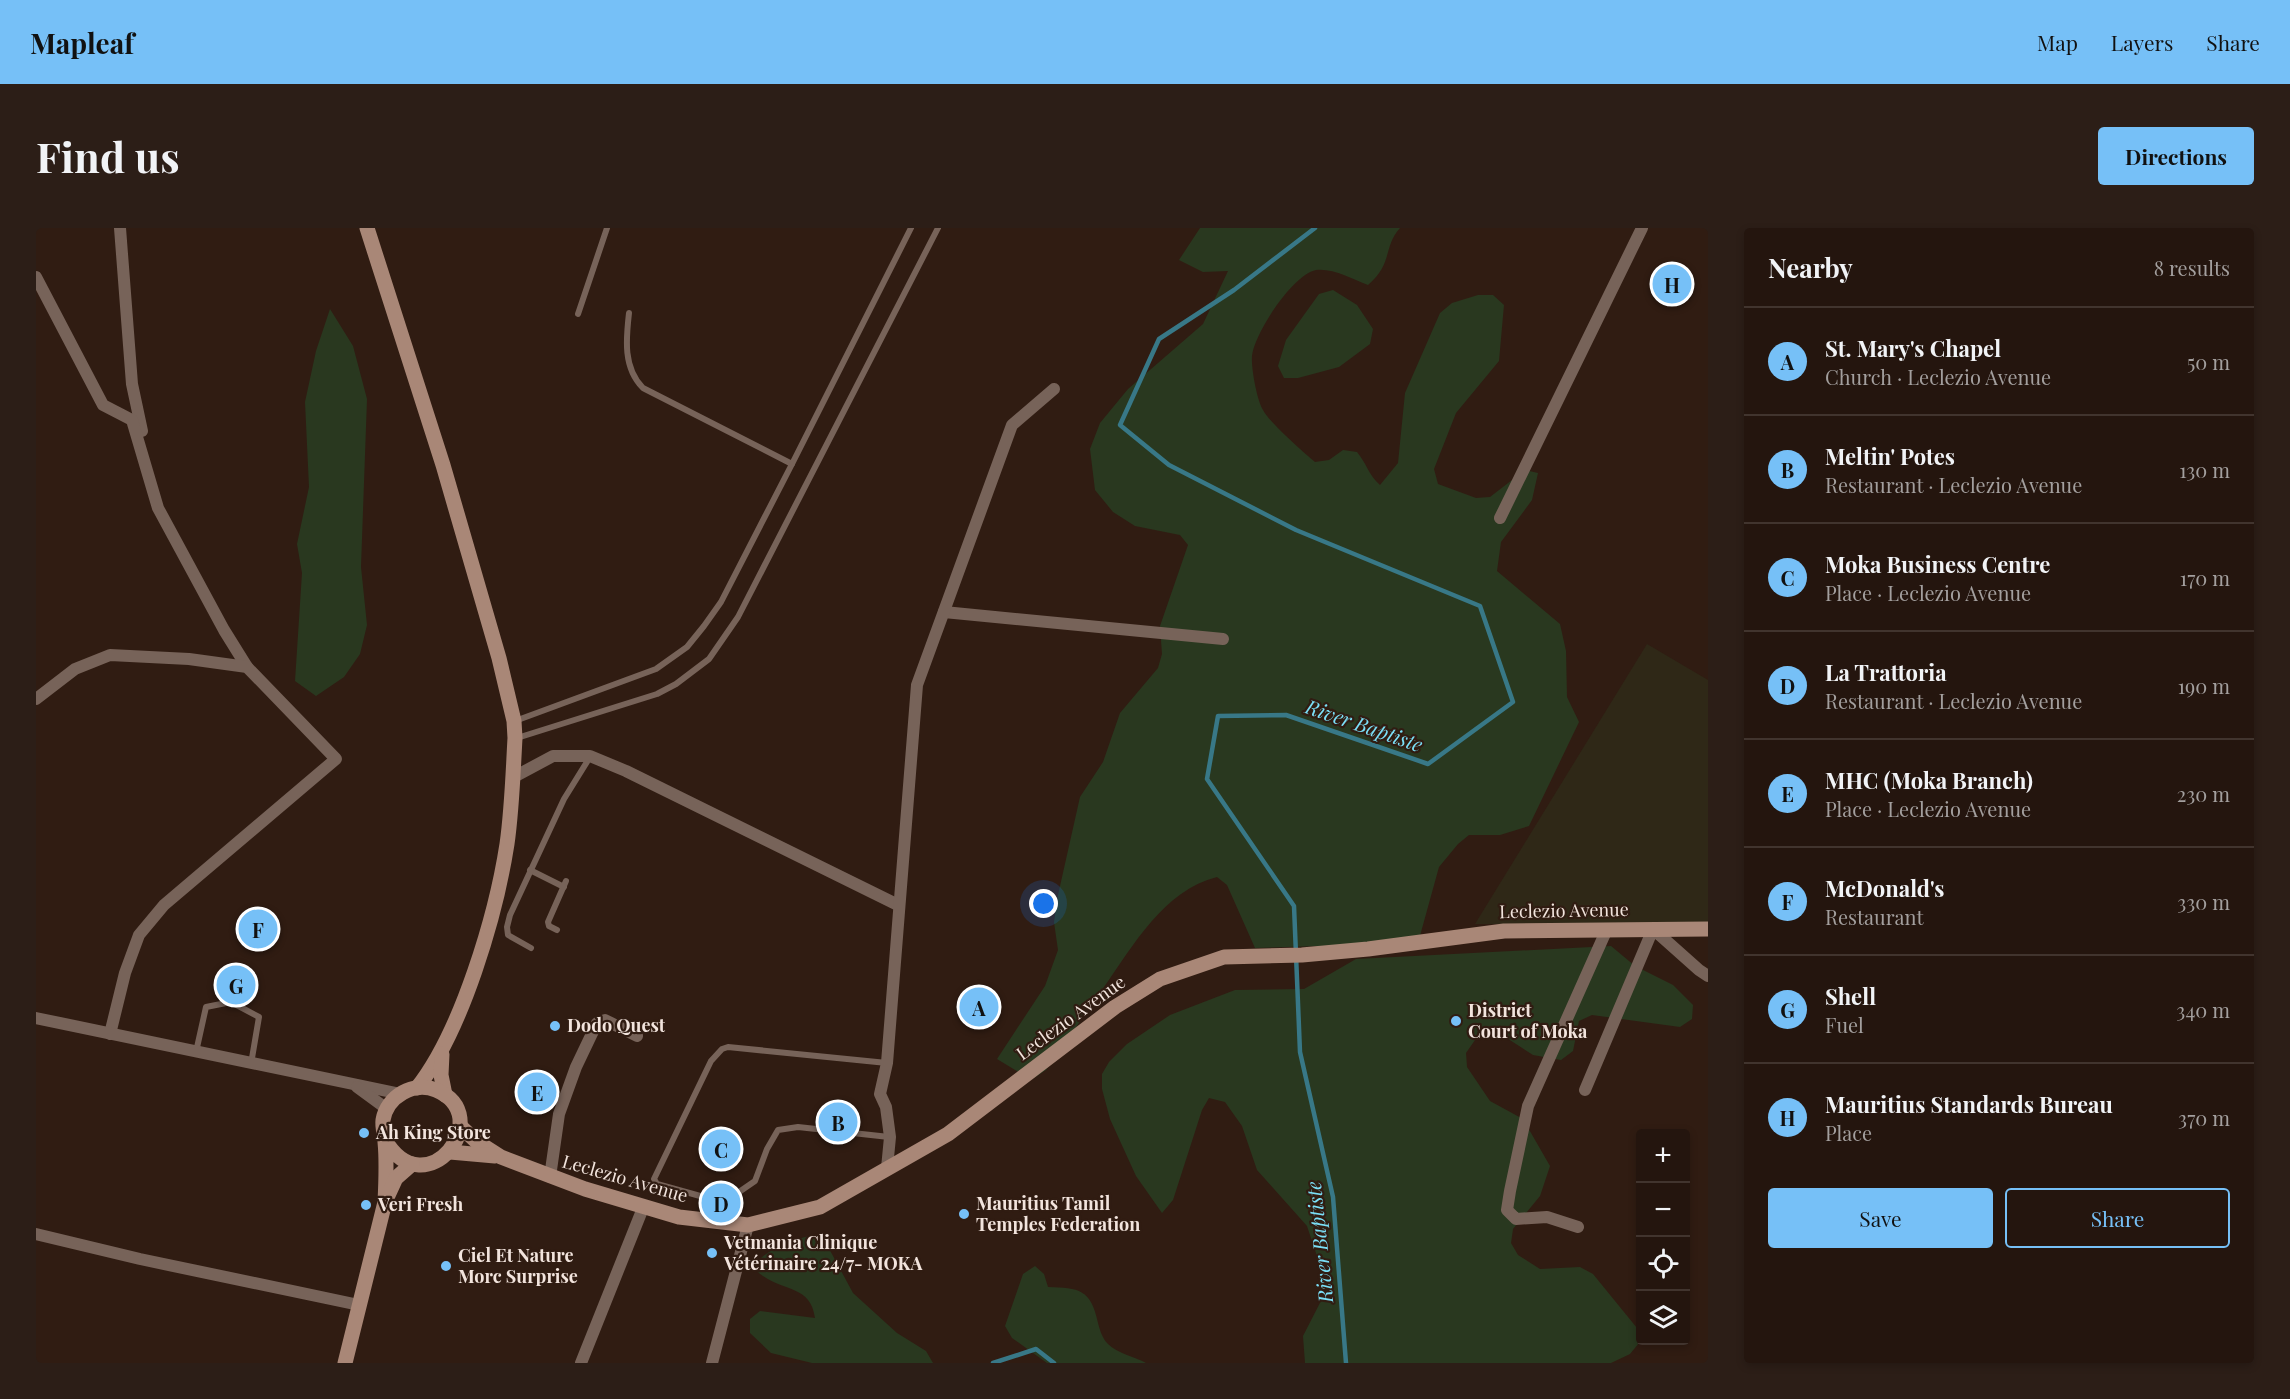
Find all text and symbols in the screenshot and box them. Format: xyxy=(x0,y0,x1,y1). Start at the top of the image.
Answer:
text: Mapleaf xyxy=(30,24,134,61)
text: Map xyxy=(2037,28,2078,56)
text: Layers xyxy=(2111,28,2173,56)
text: Share xyxy=(2206,28,2260,56)
button: Directions xyxy=(2098,127,2254,185)
text: Find us xyxy=(36,128,180,184)
text: Nearby xyxy=(1768,250,1853,285)
text: 8 results xyxy=(2154,254,2230,281)
pin: H xyxy=(1652,262,1692,306)
text: St. Mary's Chapel xyxy=(1825,333,2001,363)
text: A xyxy=(1781,348,1794,375)
text: 50 m xyxy=(2187,348,2230,375)
text: Church · Leclezio Avenue xyxy=(1825,363,2051,390)
text: Meltin' Potes xyxy=(1825,441,1955,471)
text: B xyxy=(1781,456,1794,483)
text: 130 m xyxy=(2179,456,2230,483)
text: Restaurant · Leclezio Avenue xyxy=(1825,471,2082,498)
text: Moka Business Centre xyxy=(1825,549,2050,579)
text: C xyxy=(1780,564,1795,591)
text: 170 m xyxy=(2180,564,2230,591)
text: Place · Leclezio Avenue xyxy=(1825,579,2031,606)
text: La Trattoria xyxy=(1825,657,1947,687)
text: D xyxy=(1780,672,1795,699)
text: 190 m xyxy=(2178,672,2230,699)
text: Restaurant · Leclezio Avenue xyxy=(1825,687,2082,714)
water label: River Baptiste xyxy=(1301,692,1427,757)
text: MHC (Moka Branch) xyxy=(1825,765,2033,795)
text: E xyxy=(1781,780,1794,807)
text: 230 m xyxy=(2177,780,2230,807)
text: Place · Leclezio Avenue xyxy=(1825,795,2031,822)
text: McDonald's xyxy=(1825,873,1944,903)
text: F xyxy=(1782,888,1793,915)
text: 330 m xyxy=(2177,888,2230,915)
your location xyxy=(1029,889,1058,918)
street label: Leclezio Avenue xyxy=(1499,897,1629,923)
text: Restaurant xyxy=(1825,903,1924,930)
pin: F xyxy=(238,906,278,952)
pin: G xyxy=(216,962,256,1008)
street label: Leclezio Avenue xyxy=(1011,969,1130,1065)
text: Shell xyxy=(1825,981,1876,1011)
pin: A xyxy=(960,984,998,1030)
text: G xyxy=(1780,996,1795,1023)
text: 340 m xyxy=(2176,996,2230,1023)
place label: District Court of Moka xyxy=(1468,998,1588,1043)
text: Fuel xyxy=(1825,1011,1864,1038)
place label: Dodo Quest xyxy=(567,1013,666,1037)
marker: District Court of Moka xyxy=(1449,1014,1463,1028)
marker: Dodo Quest xyxy=(548,1019,562,1033)
pin: E xyxy=(518,1070,556,1114)
text: Mauritius Standards Bureau xyxy=(1825,1089,2113,1119)
pin: B xyxy=(818,1100,858,1144)
text: H xyxy=(1780,1104,1796,1131)
text: 370 m xyxy=(2178,1104,2230,1131)
text: Place xyxy=(1825,1119,1872,1146)
place label: Ah King Store xyxy=(375,1120,491,1144)
marker: Ah King Store xyxy=(357,1126,371,1140)
pin: C xyxy=(702,1126,740,1172)
map controls xyxy=(1636,1129,1690,1345)
button: + xyxy=(1636,1129,1690,1183)
street label: Leclezio Avenue xyxy=(560,1149,691,1207)
pin: D xyxy=(702,1180,740,1226)
water label: River Baptiste xyxy=(1299,1180,1338,1305)
button: − xyxy=(1636,1183,1690,1237)
button: Save xyxy=(1768,1188,1993,1248)
button: Share xyxy=(2005,1188,2230,1248)
place label: Mauritius Tamil Temples Federation xyxy=(976,1191,1140,1236)
place label: Veri Fresh xyxy=(377,1192,463,1216)
marker: Veri Fresh xyxy=(359,1198,373,1212)
marker: Mauritius Tamil Temples Federation xyxy=(957,1207,971,1221)
place label: Vetmania Clinique Vétérinaire 24/7- MOKA xyxy=(723,1230,923,1275)
button: locate xyxy=(1636,1237,1690,1291)
place label: Ciel Et Nature Morc Surprise xyxy=(458,1243,578,1288)
marker: Vetmania Clinique Vétérinaire 24/7- MOKA xyxy=(705,1246,719,1260)
marker: Ciel Et Nature Morc Surprise xyxy=(439,1259,453,1273)
button: layers xyxy=(1636,1291,1690,1345)

